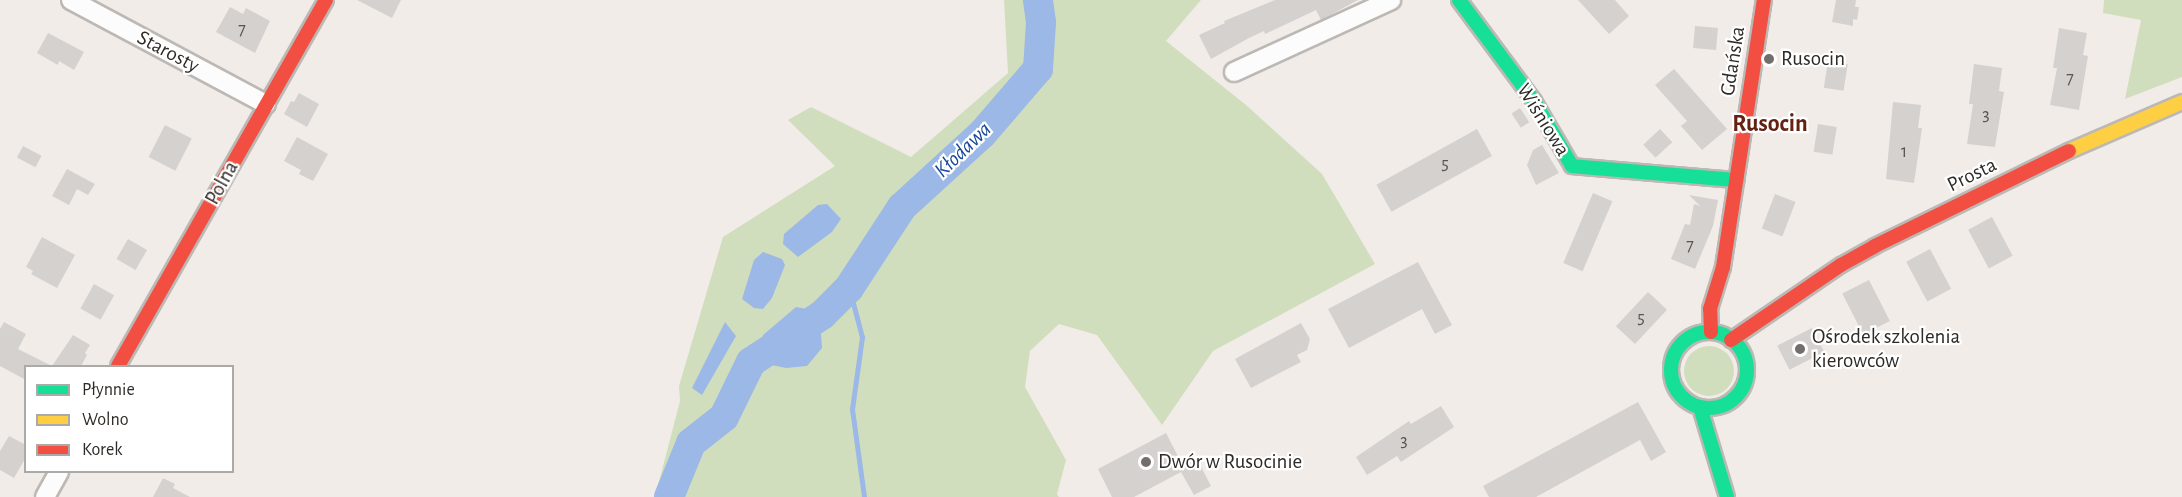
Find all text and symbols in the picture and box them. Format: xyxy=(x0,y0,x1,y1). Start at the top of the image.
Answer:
house number: 7 xyxy=(238,19,246,41)
street label: Gdańska xyxy=(1715,24,1751,98)
street label: Starosty xyxy=(133,25,203,79)
place label: Rusocin xyxy=(1781,46,1845,72)
marker: Rusocin xyxy=(1762,52,1776,66)
house number: 7 xyxy=(2066,68,2074,90)
street label: Wiśniowa xyxy=(1511,79,1575,161)
house number: 3 xyxy=(1982,104,1990,126)
district label: Rusocin xyxy=(1732,111,1808,139)
water label: Kłodawa xyxy=(929,116,997,184)
house number: 1 xyxy=(1901,141,1907,163)
street label: Prosta xyxy=(1943,152,2001,198)
house number: 5 xyxy=(1441,153,1449,175)
street label: Polna xyxy=(200,157,244,209)
house number: 7 xyxy=(1686,235,1694,257)
house number: 5 xyxy=(1637,307,1645,329)
place label: Ośrodek szkolenia kierowców xyxy=(1812,324,1960,374)
marker: Ośrodek szkolenia kierowców xyxy=(1793,342,1807,356)
legend xyxy=(24,365,234,473)
text: Płynnie xyxy=(82,381,135,399)
text: Wolno xyxy=(82,411,129,429)
house number: 3 xyxy=(1400,430,1408,452)
text: Korek xyxy=(82,441,122,459)
place label: Dwór w Rusocinie xyxy=(1158,449,1302,475)
marker: Dwór w Rusocinie xyxy=(1139,455,1153,469)

